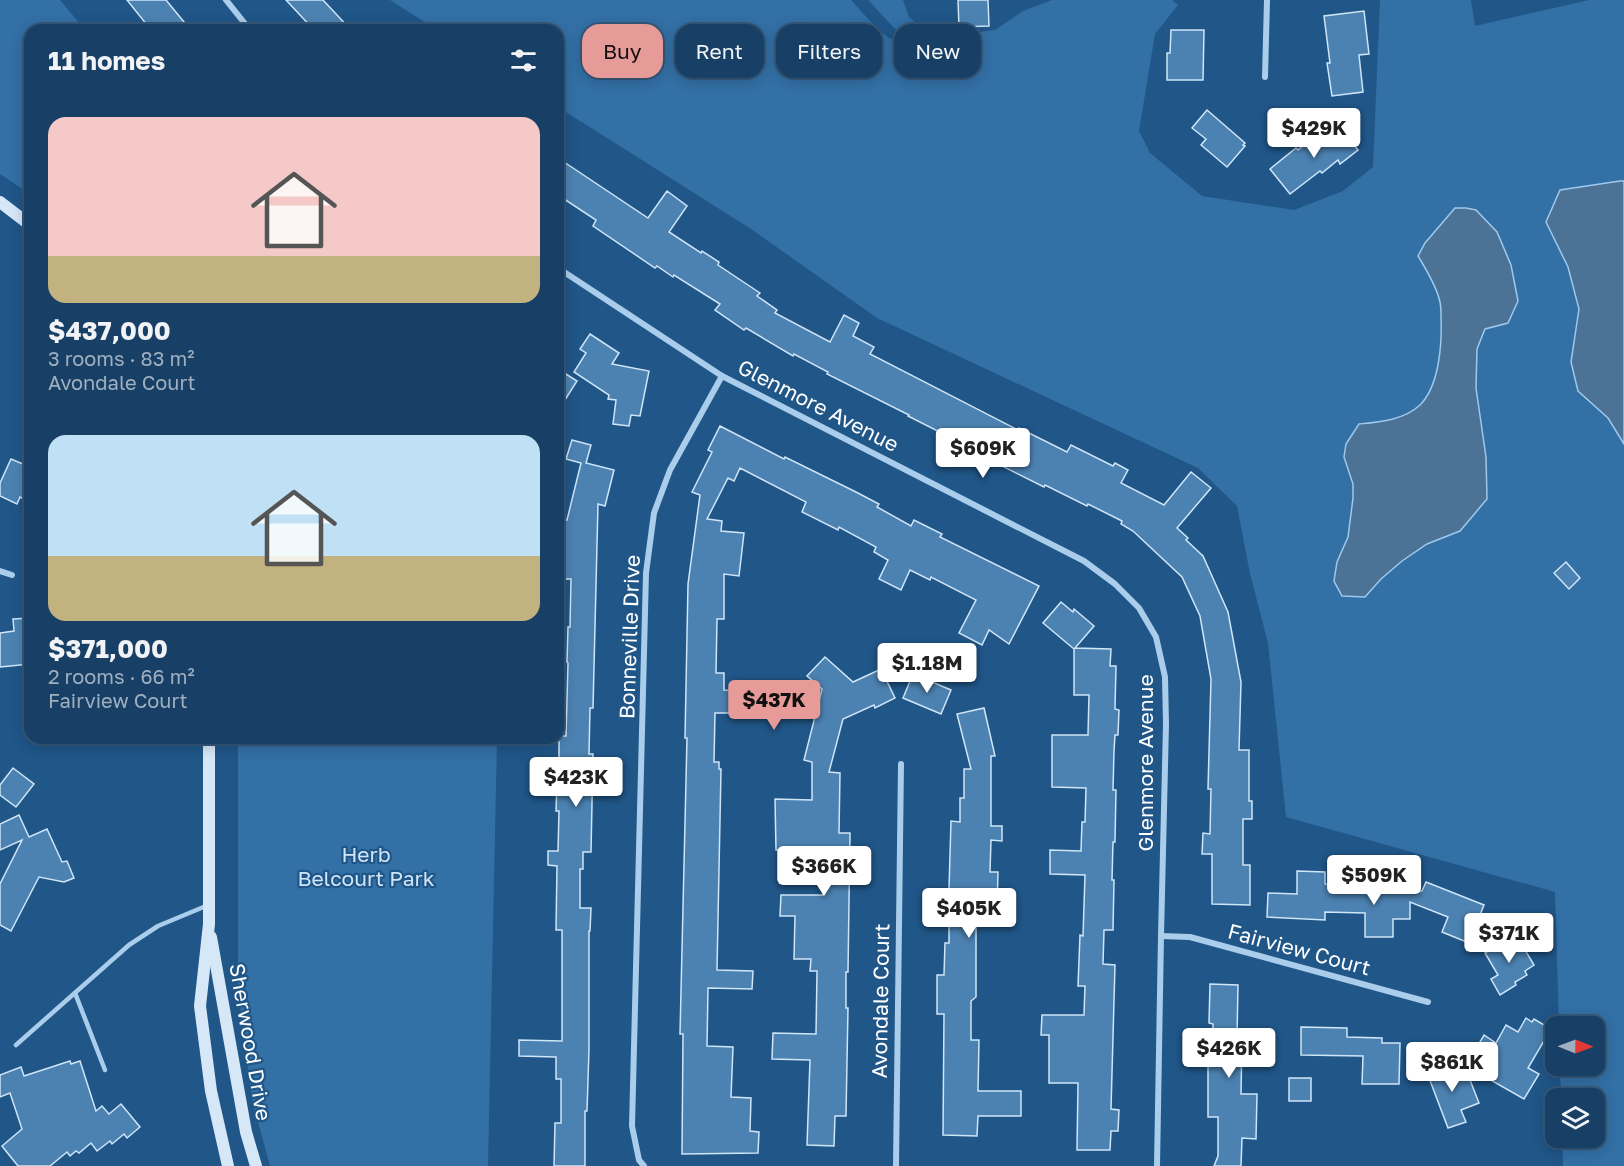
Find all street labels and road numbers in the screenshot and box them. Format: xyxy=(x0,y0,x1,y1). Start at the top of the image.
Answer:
street label: Glenmore Avenue xyxy=(734,353,903,457)
street label: Bonneville Drive xyxy=(613,554,645,720)
street label: Glenmore Avenue xyxy=(1132,674,1158,852)
street label: Fairview Court xyxy=(1225,918,1373,981)
street label: Avondale Court xyxy=(866,923,894,1079)
street label: Sherwood Drive xyxy=(224,961,278,1123)

